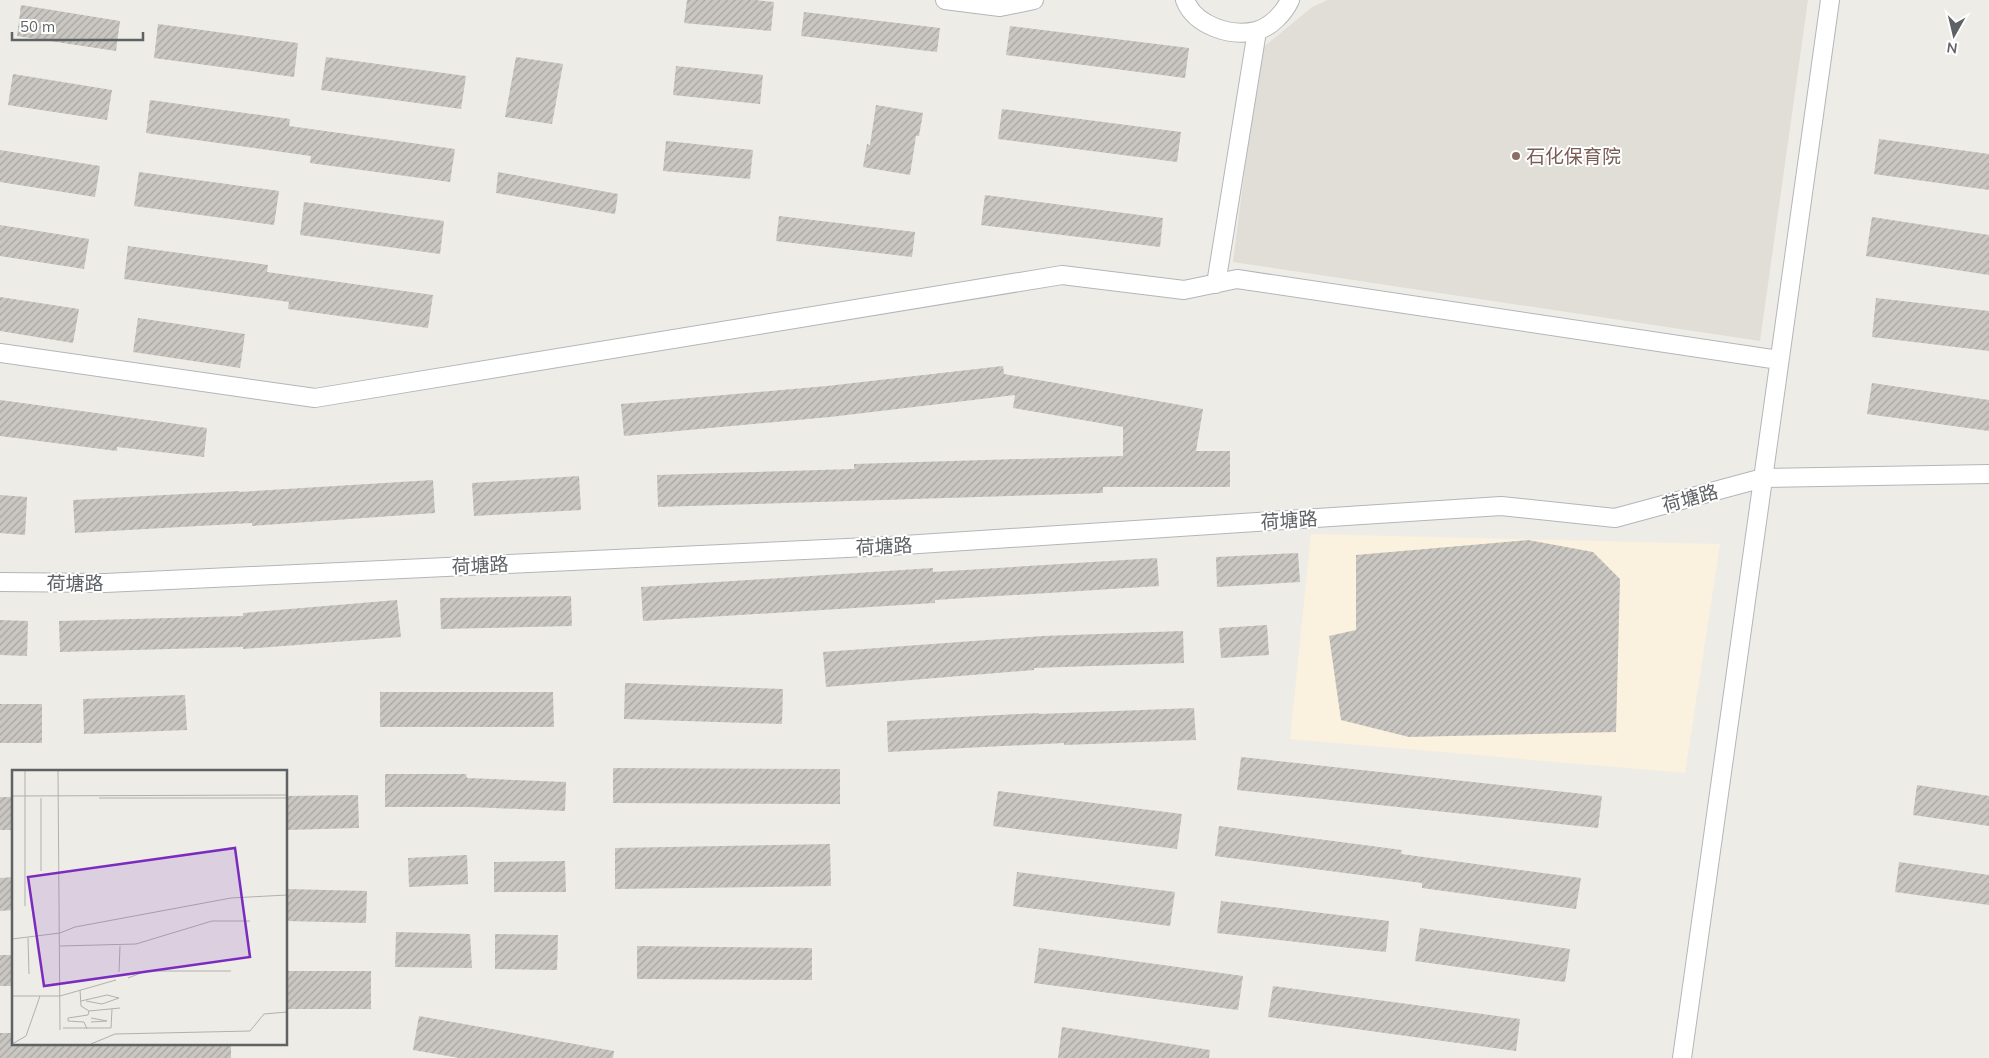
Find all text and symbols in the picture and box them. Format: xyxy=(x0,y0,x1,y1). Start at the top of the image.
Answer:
scale bar xyxy=(12,10,144,42)
north arrow xyxy=(1929,10,1979,60)
text: 50 m xyxy=(20,17,55,36)
text: N xyxy=(1946,38,1959,58)
place label: 石化保育院 xyxy=(1526,144,1621,168)
marker: 石化保育院 xyxy=(1510,150,1522,162)
street label: 荷塘路 xyxy=(1659,479,1721,517)
street label: 荷塘路 xyxy=(1260,506,1318,534)
street label: 荷塘路 xyxy=(855,533,913,559)
street label: 荷塘路 xyxy=(451,552,509,578)
street label: 荷塘路 xyxy=(46,571,104,595)
inset map xyxy=(12,770,288,1046)

